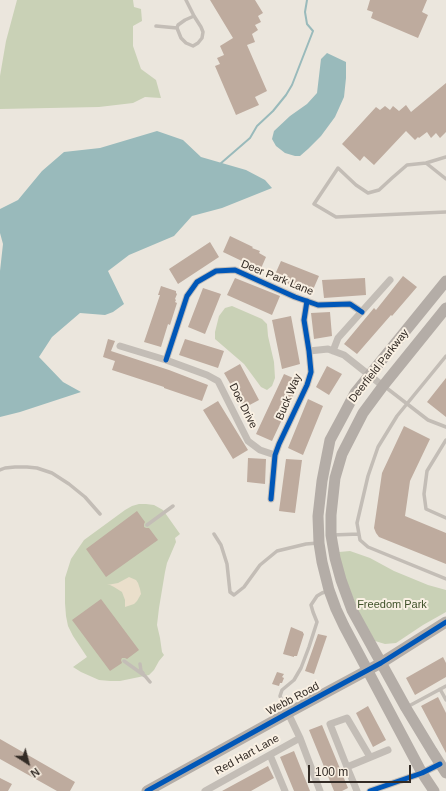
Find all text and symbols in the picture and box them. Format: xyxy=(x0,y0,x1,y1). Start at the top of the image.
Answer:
street label: Deer Park Lane xyxy=(239,257,315,299)
street label: Deerfield Parkway xyxy=(346,327,412,405)
street label: Buck Way xyxy=(273,372,305,422)
street label: Doe Drive xyxy=(226,381,260,431)
park label: Freedom Park xyxy=(357,598,427,612)
street label: Webb Road xyxy=(264,680,322,718)
street label: Red Hart Lane xyxy=(213,732,281,778)
north arrow xyxy=(8,743,48,783)
scale bar xyxy=(310,757,413,783)
text: 100 m xyxy=(315,765,348,779)
text: N xyxy=(28,766,42,780)

